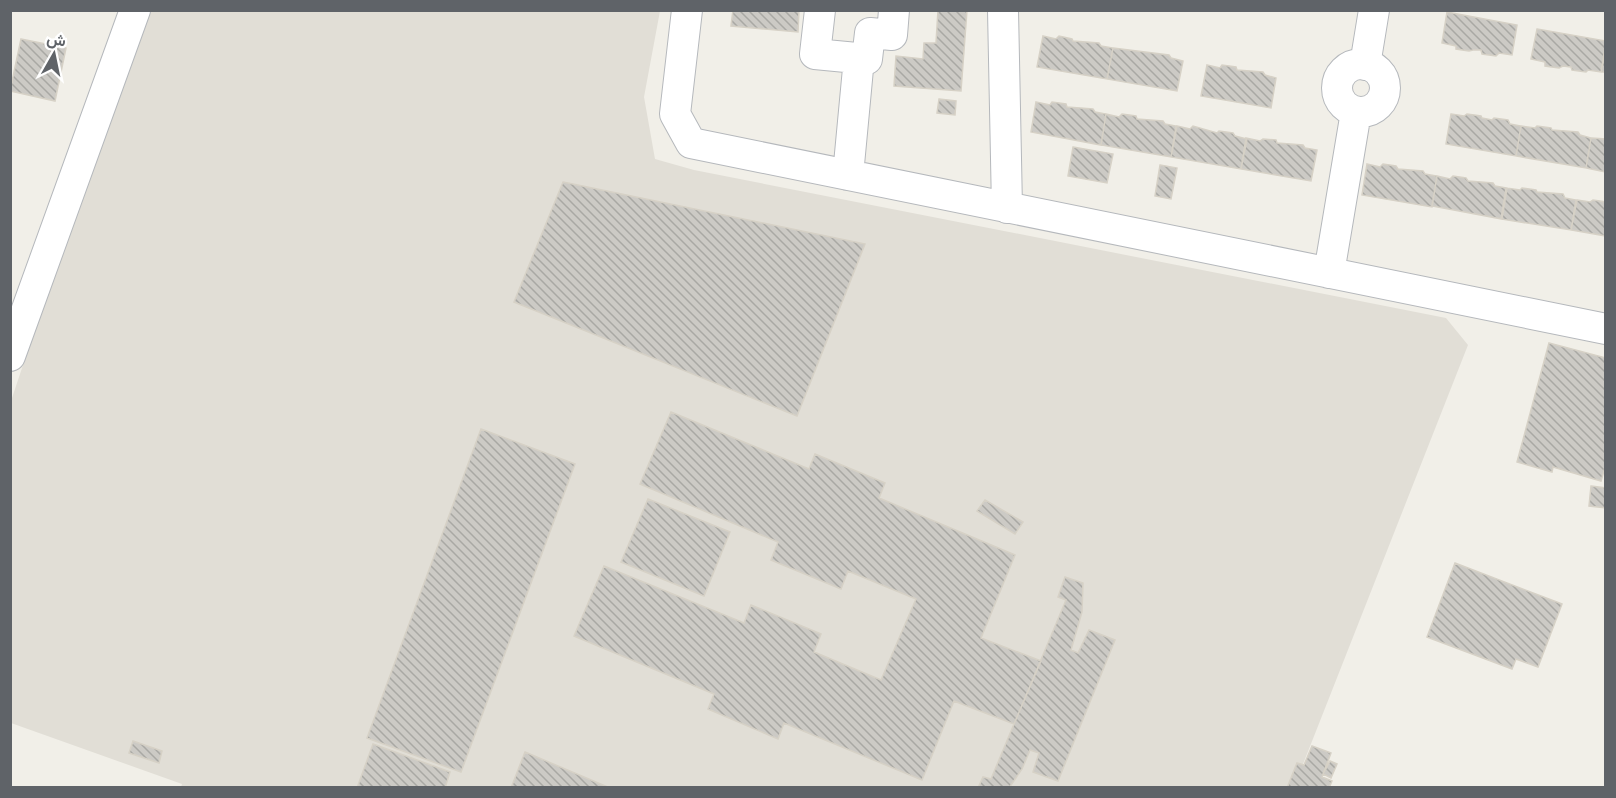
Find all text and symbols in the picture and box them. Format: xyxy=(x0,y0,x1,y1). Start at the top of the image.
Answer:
north arrow xyxy=(24,24,84,84)
text: ش xyxy=(45,27,68,52)

